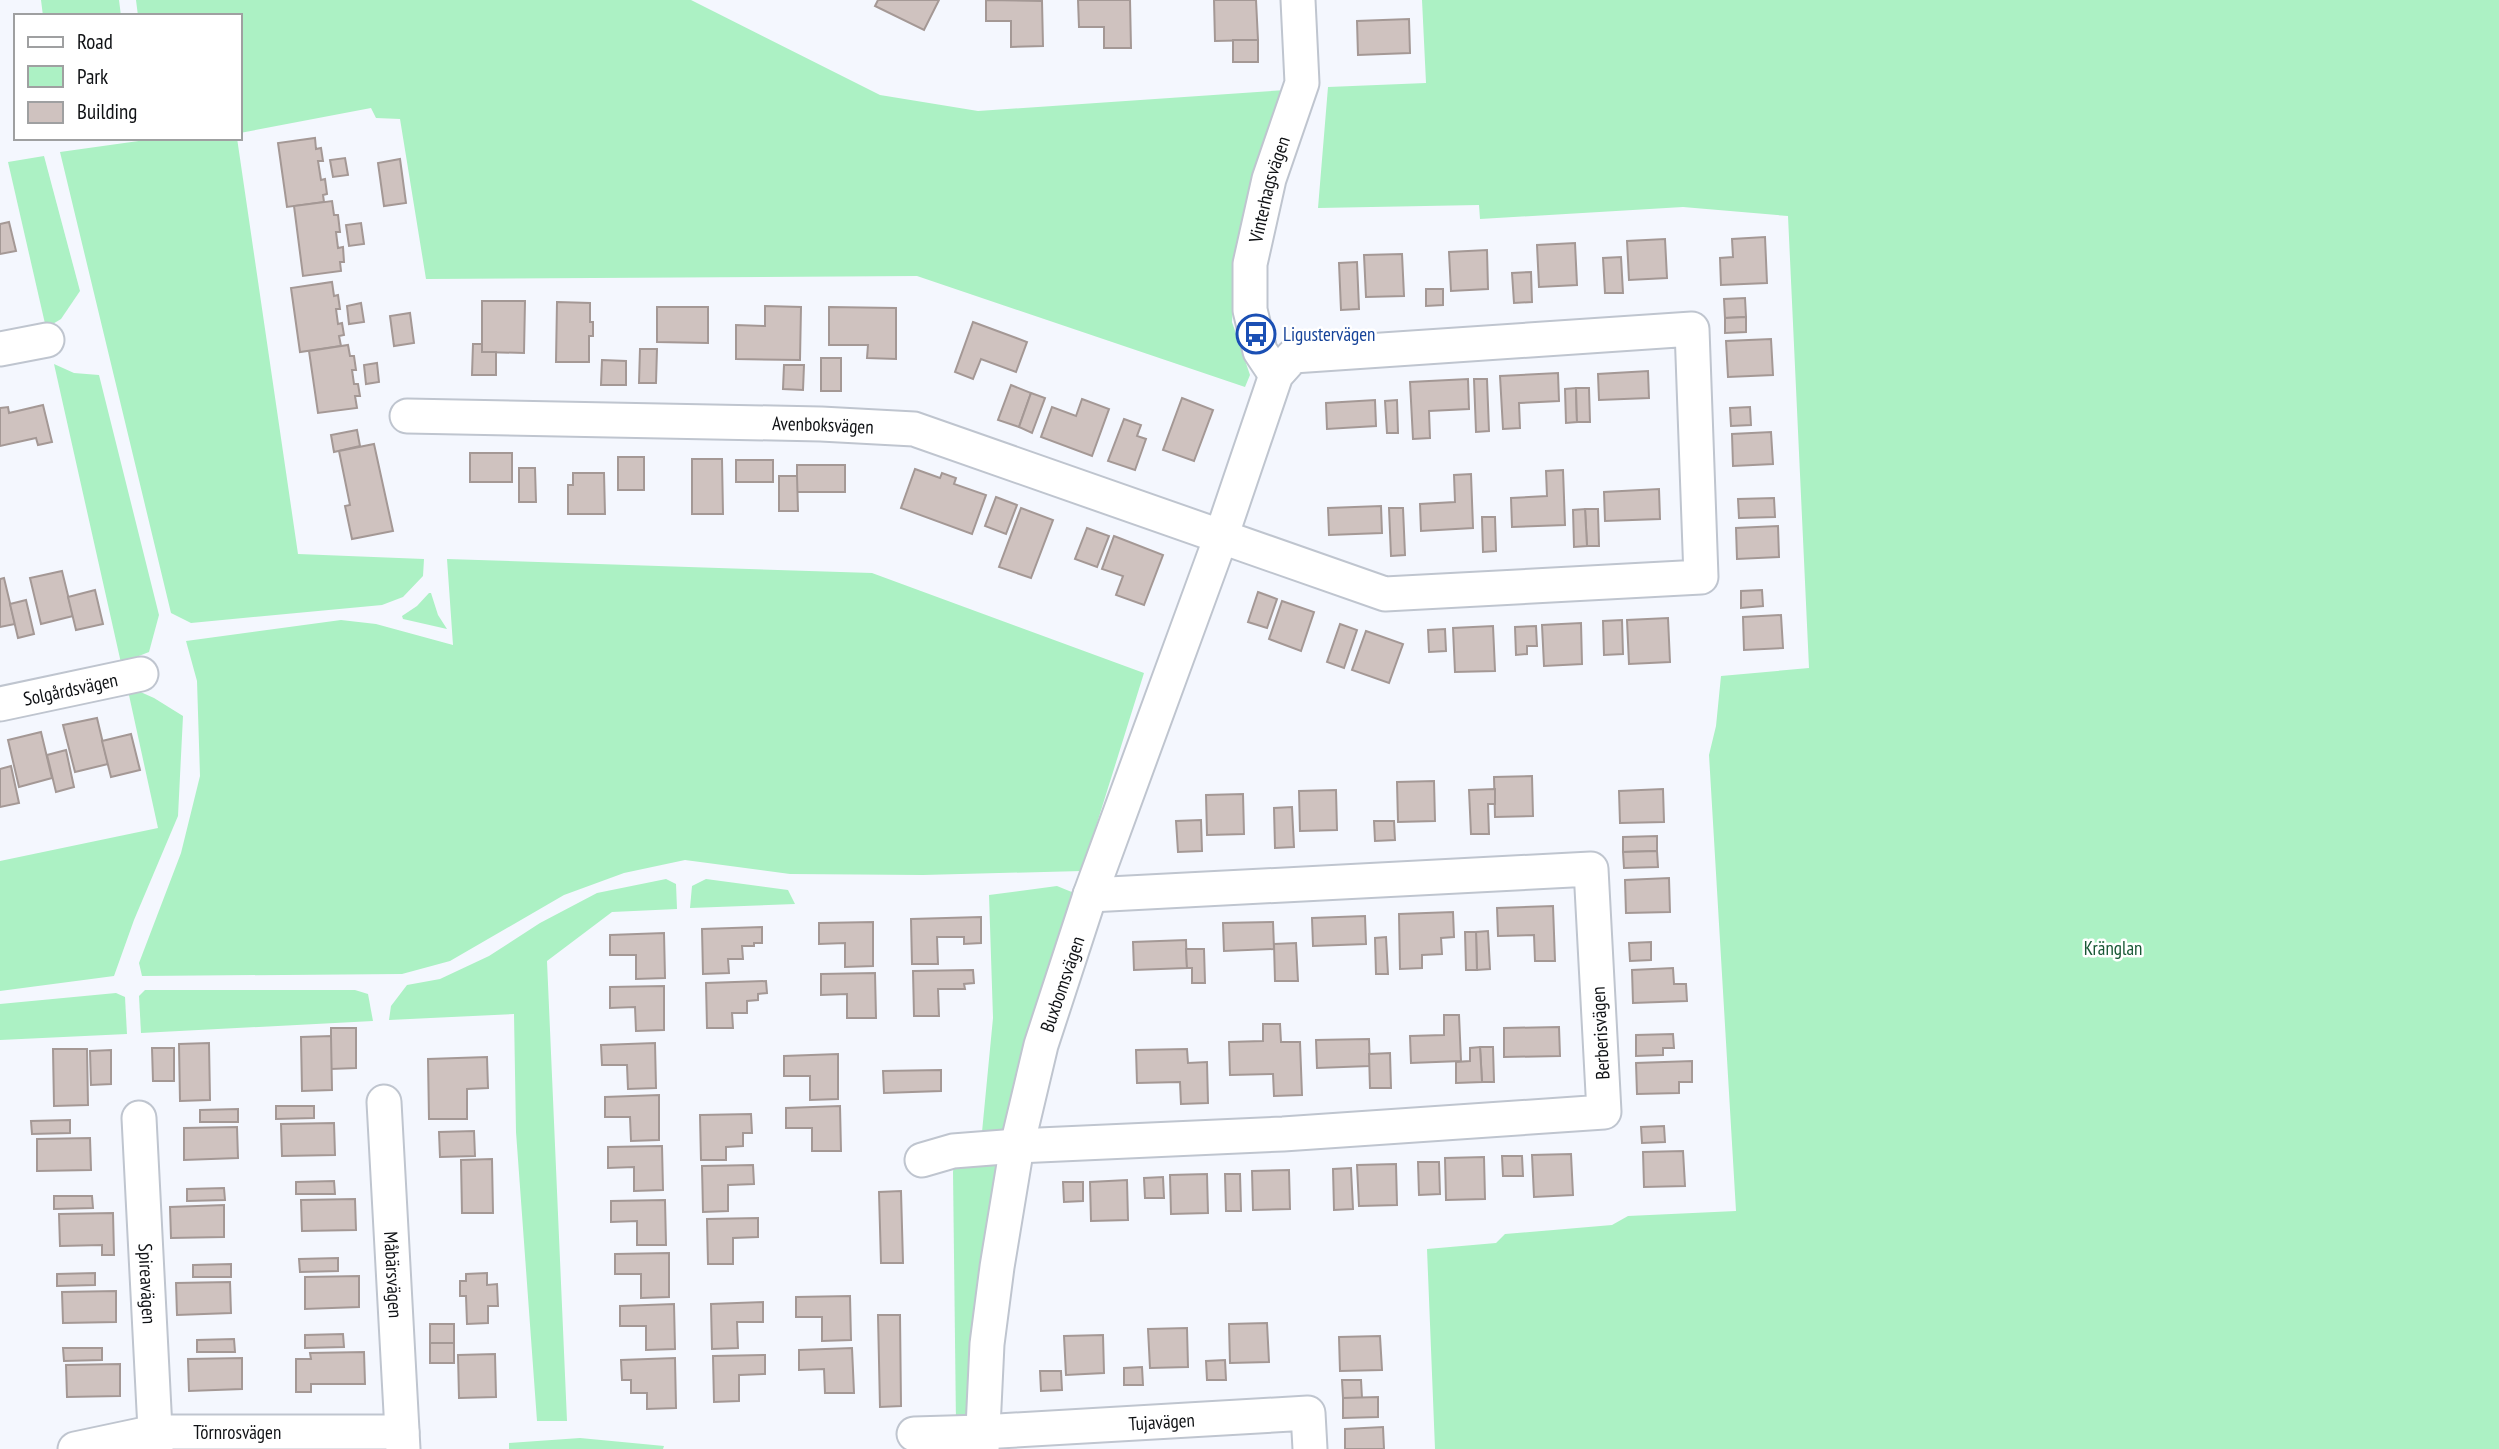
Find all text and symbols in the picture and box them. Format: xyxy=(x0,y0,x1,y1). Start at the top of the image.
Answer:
legend xyxy=(14,14,242,140)
text: Road xyxy=(77,28,113,55)
text: Park xyxy=(77,63,108,90)
text: Building xyxy=(77,98,137,125)
street label: Vinterhagsvägen xyxy=(1243,133,1295,246)
bus stop icon: Ligustervägen xyxy=(1235,313,1277,355)
place label: Ligustervägen xyxy=(1283,322,1375,346)
street label: Avenboksvägen xyxy=(772,411,874,439)
street label: Solgårdsvägen xyxy=(21,667,120,711)
street label: Buxbomsvägen xyxy=(1034,933,1090,1035)
park label: Kränglan xyxy=(2084,936,2142,960)
street label: Berberisvägen xyxy=(1586,986,1614,1080)
street label: Måbärsvägen xyxy=(379,1231,408,1319)
street label: Spireavägen xyxy=(133,1243,162,1325)
street label: Tujavägen xyxy=(1128,1408,1195,1435)
street label: Törnrosvägen xyxy=(193,1420,281,1444)

